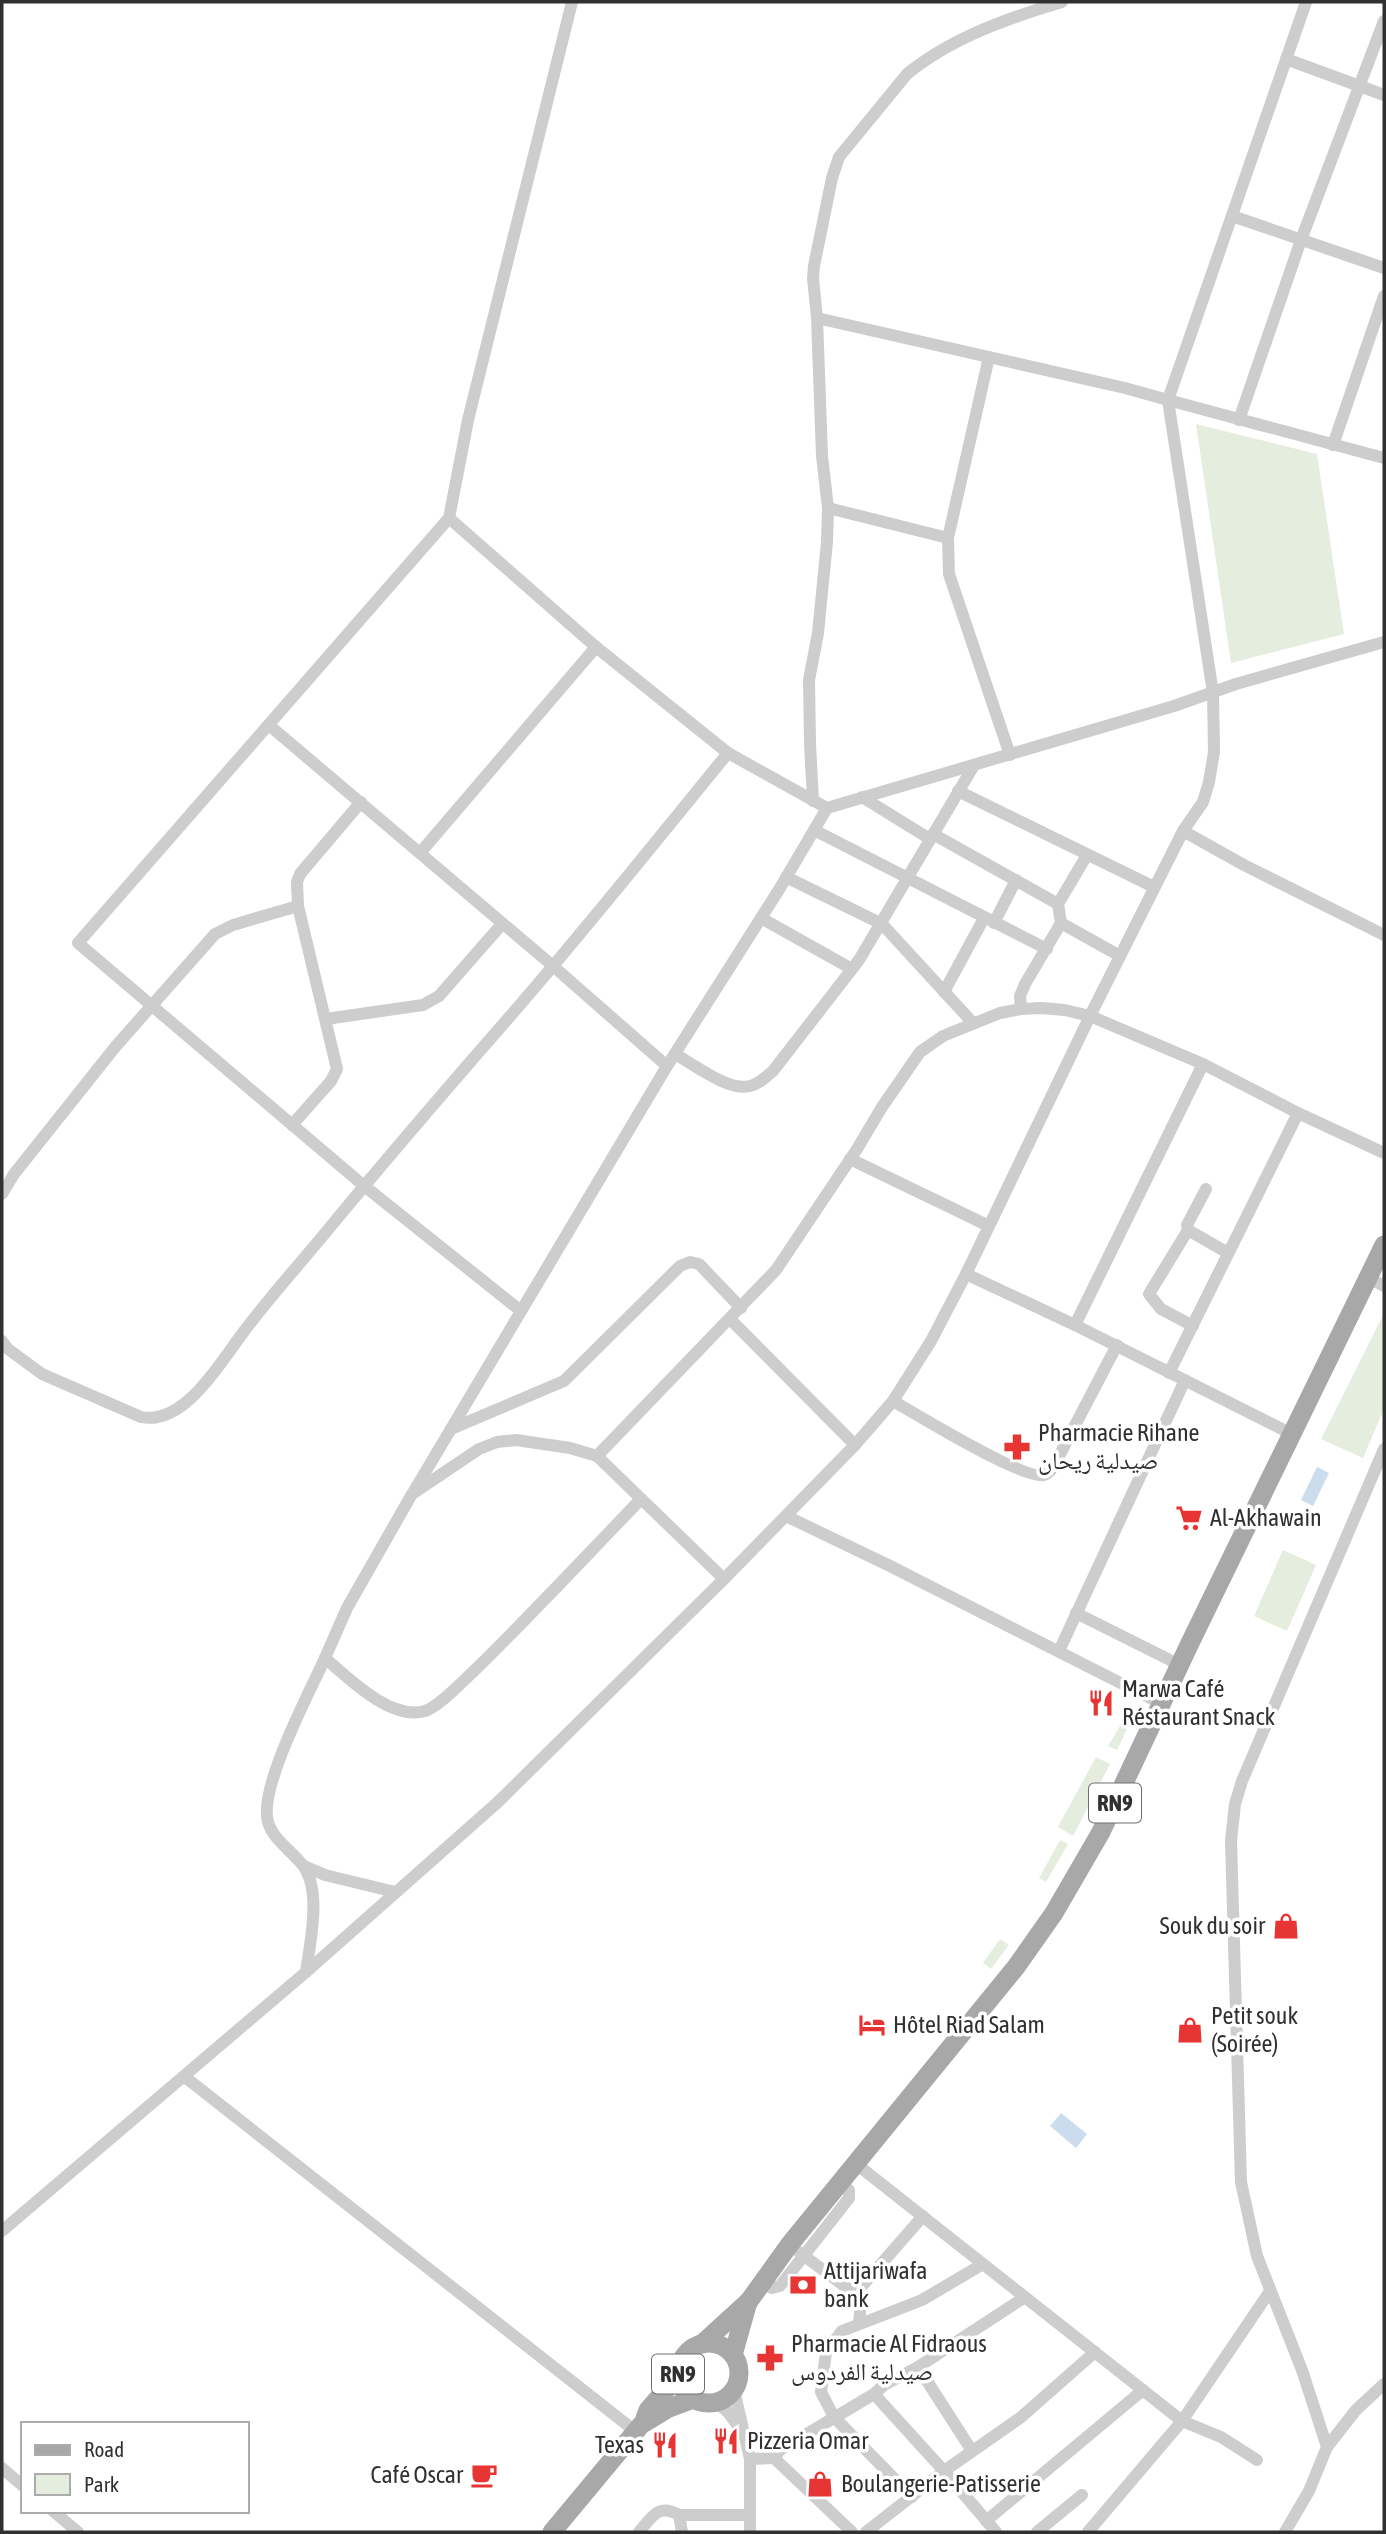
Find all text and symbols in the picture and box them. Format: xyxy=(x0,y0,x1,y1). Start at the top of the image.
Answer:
place label: Pharmacie Rihane صيدلية ريحان xyxy=(1038,1419,1200,1475)
pharmacy icon: Pharmacie Rihane صيدلية ريحان xyxy=(1002,1432,1032,1462)
supermarket icon: Al-Akhawain xyxy=(1174,1503,1204,1533)
place label: Al-Akhawain xyxy=(1210,1504,1322,1531)
place label: Marwa Café Réstaurant Snack xyxy=(1122,1675,1275,1730)
restaurant icon: Marwa Café Réstaurant Snack xyxy=(1086,1688,1116,1718)
road number: RN9 xyxy=(1089,1784,1141,1822)
shop icon: Souk du soir xyxy=(1271,1911,1301,1941)
place label: Souk du soir xyxy=(1160,1912,1266,1939)
place label: Petit souk (Soirée) xyxy=(1211,2002,1298,2057)
hotel icon: Hôtel Riad Salam xyxy=(857,2010,887,2040)
place label: Hôtel Riad Salam xyxy=(893,2011,1045,2038)
shop icon: Petit souk (Soirée) xyxy=(1175,2015,1205,2045)
place label: Attijariwafa bank xyxy=(824,2257,927,2312)
bank icon: Attijariwafa bank xyxy=(788,2270,818,2300)
place label: Pharmacie Al Fidraous صيدلية الفردوس xyxy=(791,2330,987,2386)
pharmacy icon: Pharmacie Al Fidraous صيدلية الفردوس xyxy=(755,2343,785,2373)
road number: RN9 xyxy=(652,2354,704,2394)
legend xyxy=(21,2422,248,2513)
restaurant icon: Pizzeria Omar xyxy=(711,2426,741,2456)
place label: Pizzeria Omar xyxy=(747,2427,869,2454)
restaurant icon: Texas xyxy=(650,2430,680,2460)
place label: Texas xyxy=(595,2431,644,2458)
text: Road xyxy=(84,2437,124,2461)
cafe icon: Café Oscar xyxy=(469,2460,499,2490)
place label: Café Oscar xyxy=(371,2461,464,2488)
shop icon: Boulangerie-Patisserie xyxy=(805,2469,835,2499)
place label: Boulangerie-Patisserie xyxy=(841,2470,1041,2497)
text: Park xyxy=(84,2472,119,2496)

